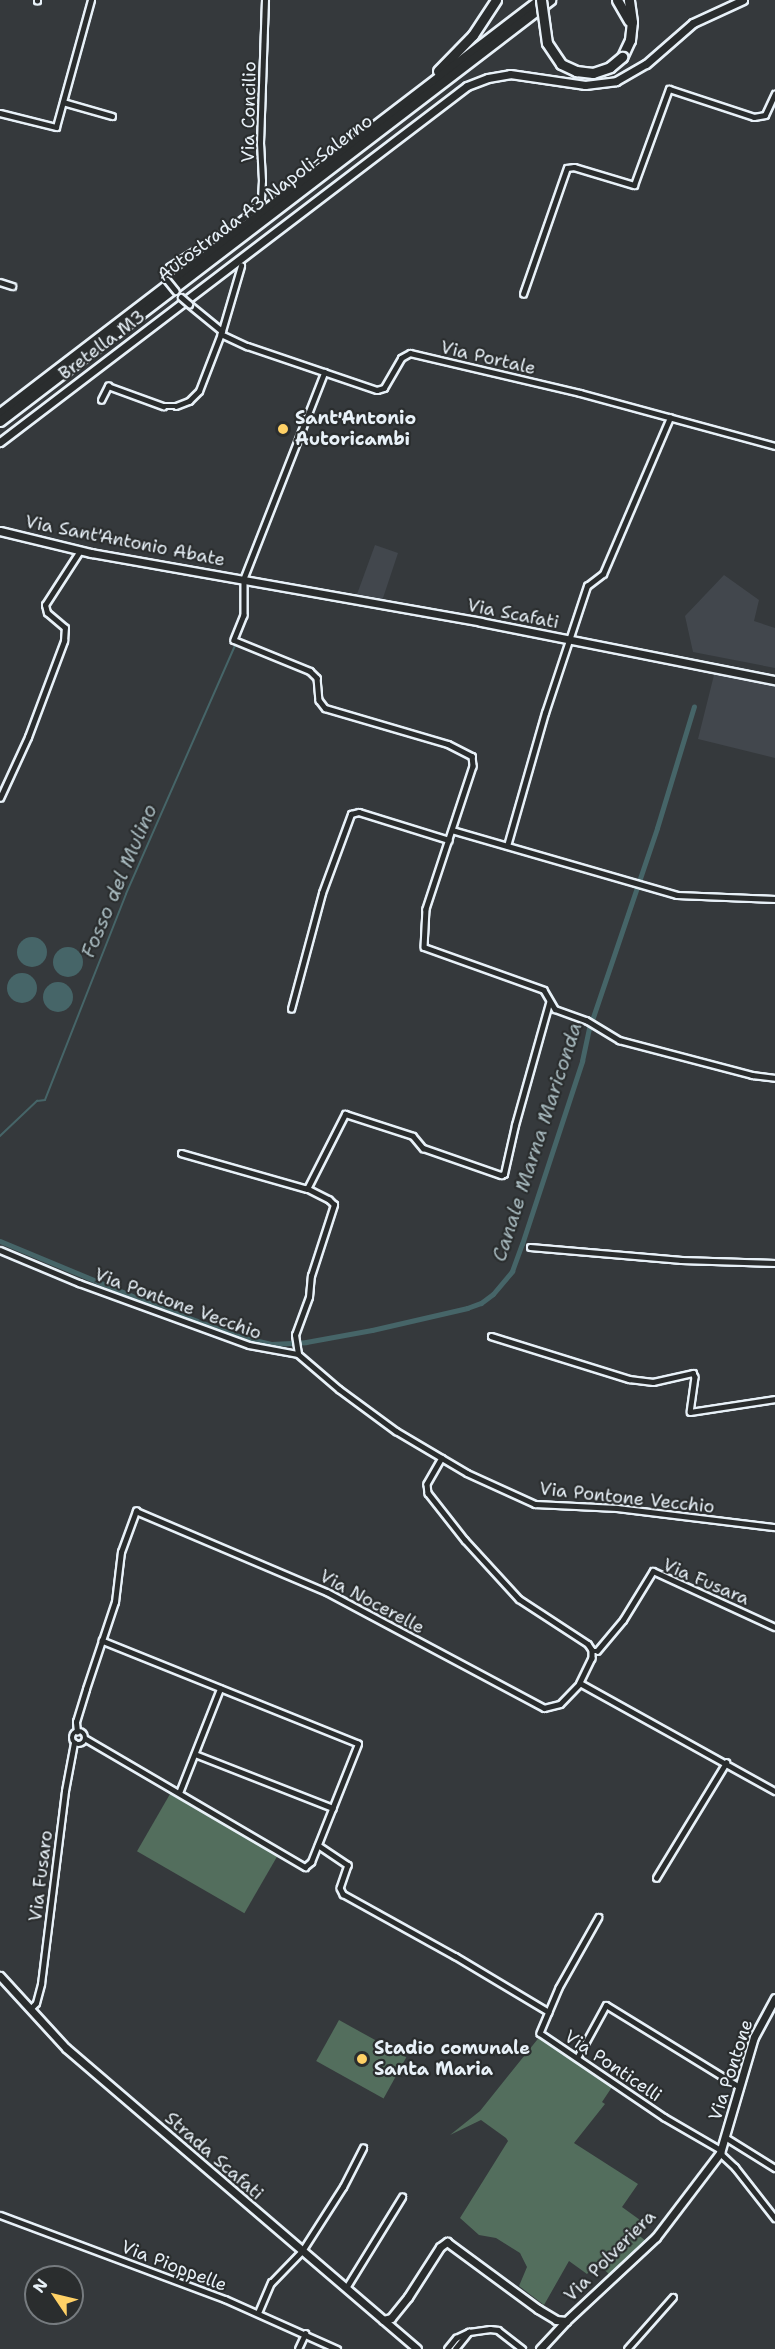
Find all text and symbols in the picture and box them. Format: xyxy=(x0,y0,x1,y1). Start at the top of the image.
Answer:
street label: Via Concilio xyxy=(237,61,261,163)
street label: Autostrada A3 Napoli-Salerno xyxy=(153,110,377,286)
street label: Bretella M3 xyxy=(54,305,150,385)
street label: Via Portale xyxy=(438,337,538,379)
place label: Sant'Antonio Autoricambi xyxy=(295,408,416,450)
marker: Sant'Antonio Autoricambi xyxy=(276,422,290,436)
street label: Via Sant'Antonio Abate xyxy=(23,511,227,571)
street label: Via Scafati xyxy=(465,595,561,633)
water label: Fosso del Mulino xyxy=(76,801,162,961)
water label: Canale Marna Mariconda xyxy=(487,1019,587,1265)
street label: Via Pontone Vecchio xyxy=(91,1264,265,1344)
street label: Via Pontone Vecchio xyxy=(538,1478,716,1518)
street label: Via Fusara xyxy=(659,1554,753,1610)
street label: Via Nocerelle xyxy=(316,1565,428,1639)
street label: Via Fusaro xyxy=(25,1829,57,1923)
street label: Via Pontone xyxy=(704,2017,758,2123)
street label: Via Ponticelli xyxy=(560,2026,666,2106)
place label: Stadio comunale Santa Maria xyxy=(374,2038,530,2080)
marker: Stadio comunale Santa Maria xyxy=(355,2052,369,2066)
street label: Strada Scafati xyxy=(160,2107,268,2205)
street label: Via Polveriera xyxy=(560,2206,660,2306)
street label: Via Pioppelle xyxy=(118,2236,230,2296)
north arrow xyxy=(24,2265,84,2325)
text: N xyxy=(28,2274,53,2297)

